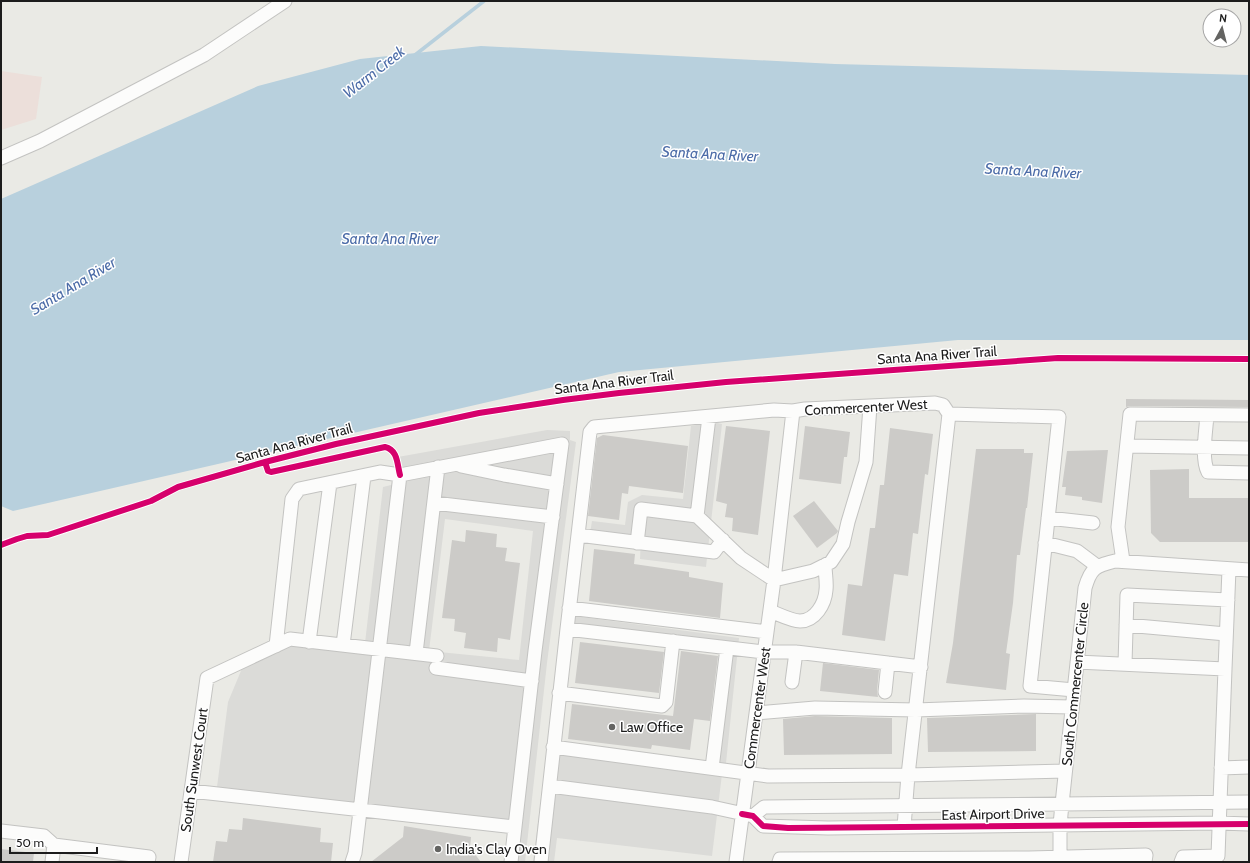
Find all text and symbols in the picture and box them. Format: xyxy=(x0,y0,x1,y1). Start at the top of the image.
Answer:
north arrow xyxy=(1202,8,1242,48)
text: N xyxy=(1219,11,1228,25)
water label: Warm Creek xyxy=(339,42,409,102)
water label: Santa Ana River xyxy=(661,142,760,166)
water label: Santa Ana River xyxy=(984,159,1083,183)
water label: Santa Ana River xyxy=(342,230,440,248)
water label: Santa Ana River xyxy=(27,253,120,319)
street label: Santa Ana River Trail xyxy=(877,342,998,368)
street label: Santa Ana River Trail xyxy=(553,366,675,398)
street label: Commercenter West xyxy=(804,395,928,419)
street label: Santa Ana River Trail xyxy=(234,419,355,467)
street label: South Commercenter Circle xyxy=(1057,601,1093,767)
street label: Commercenter West xyxy=(740,646,775,770)
street label: South Sunwest Court xyxy=(176,706,212,833)
place label: Law Office xyxy=(620,718,683,736)
marker: Law Office xyxy=(607,722,617,732)
street label: East Airport Drive xyxy=(941,804,1045,824)
scale bar xyxy=(10,829,97,855)
text: 50 m xyxy=(16,835,44,850)
place label: India's Clay Oven xyxy=(446,840,547,858)
marker: India's Clay Oven xyxy=(433,844,443,854)

